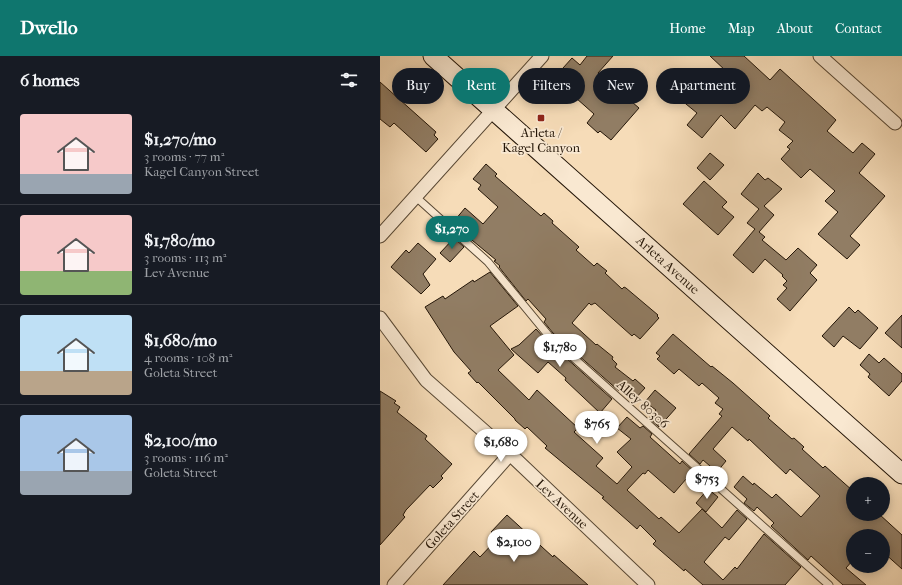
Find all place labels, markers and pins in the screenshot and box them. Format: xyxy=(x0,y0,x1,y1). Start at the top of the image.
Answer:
marker: Arleta / Kagel Canyon xyxy=(536,113,546,123)
place label: Arleta / Kagel Canyon xyxy=(502,125,580,155)
pin: $1,270 xyxy=(419,216,485,250)
pin: $1,780 xyxy=(527,334,593,368)
pin: $765 xyxy=(573,411,621,445)
pin: $1,680 xyxy=(468,429,534,463)
pin: $753 xyxy=(683,466,731,500)
pin: $2,100 xyxy=(481,529,547,563)

